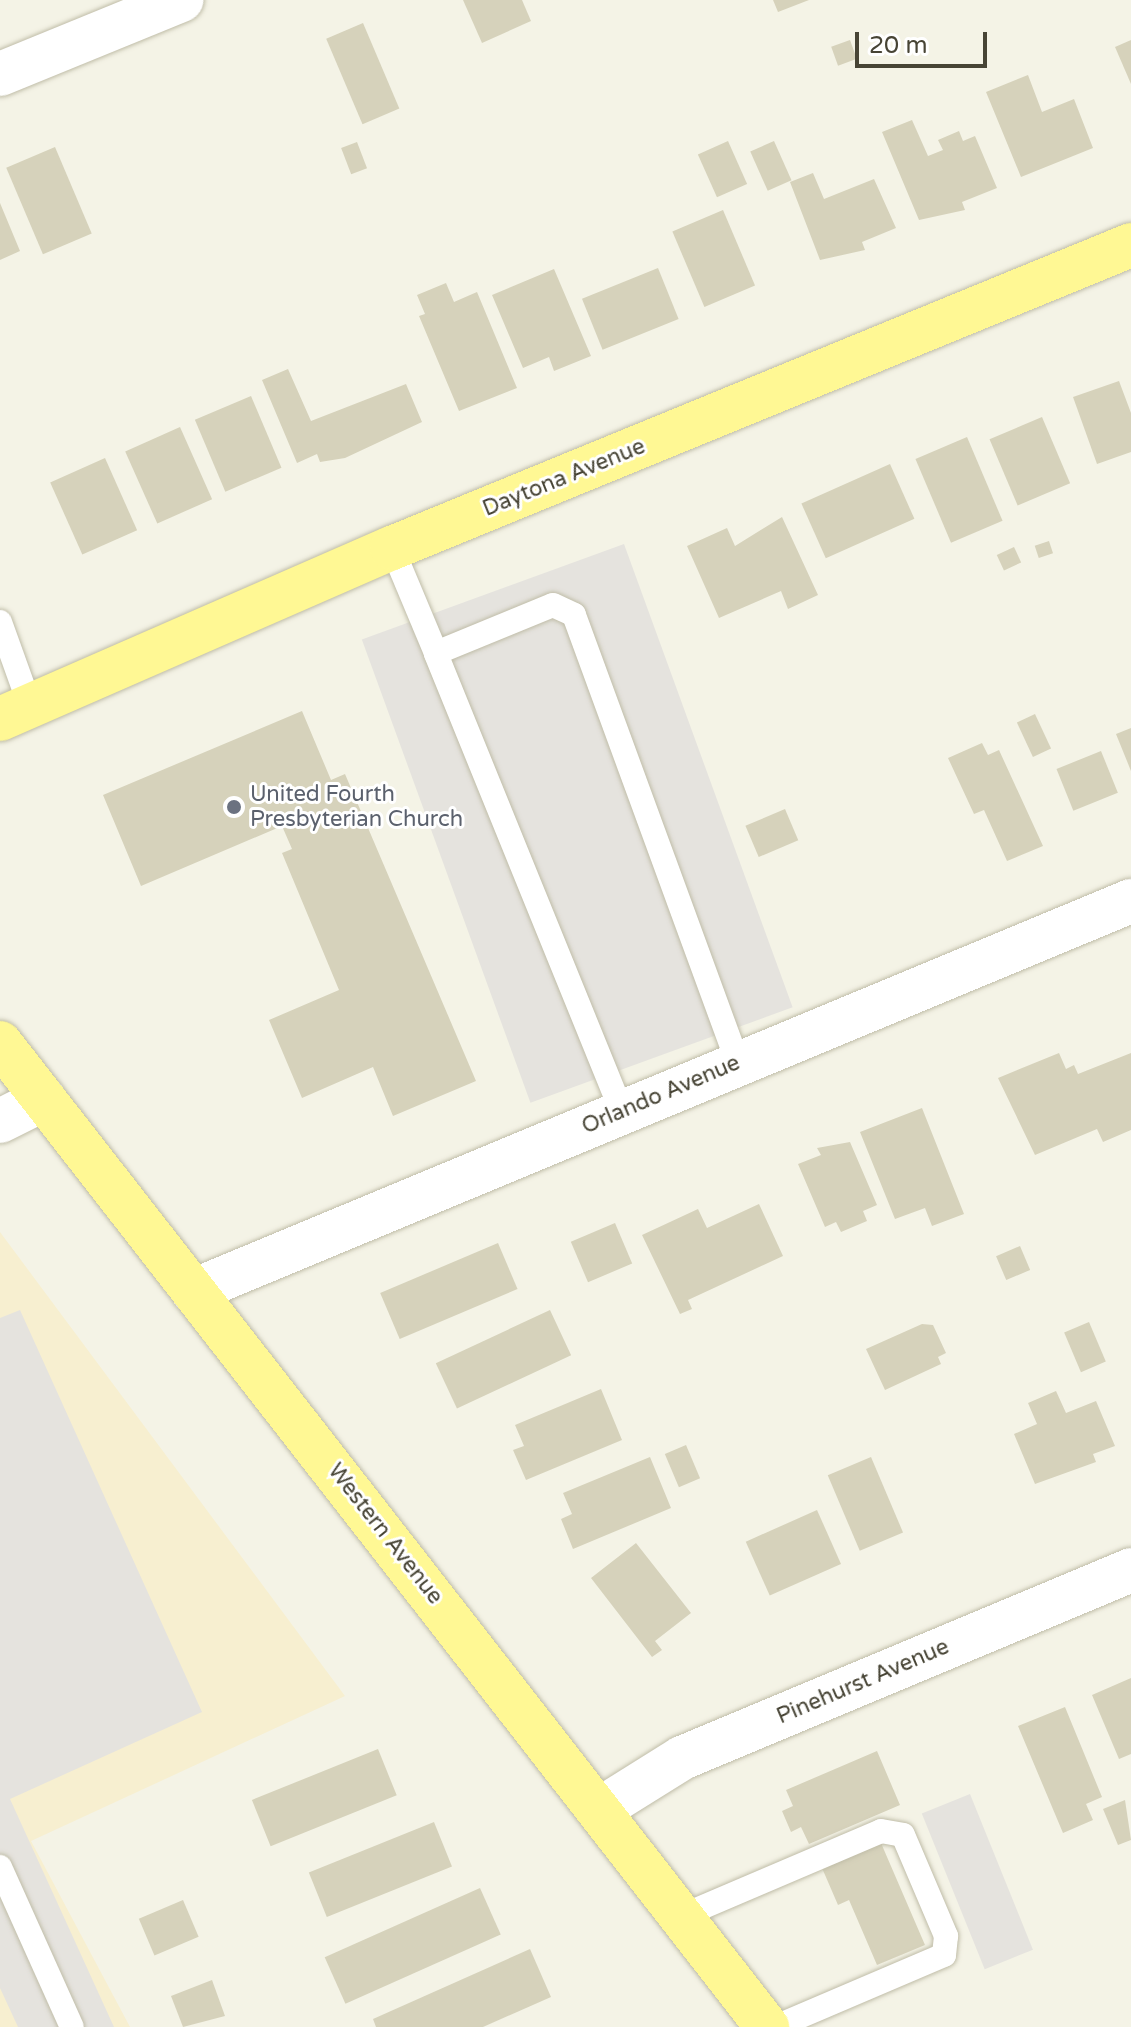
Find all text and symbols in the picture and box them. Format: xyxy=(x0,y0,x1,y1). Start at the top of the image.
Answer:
scale bar xyxy=(859,16,991,66)
text: 20 m xyxy=(869,31,927,60)
street label: Daytona Avenue xyxy=(479,433,649,523)
place label: United Fourth Presbyterian Church xyxy=(250,781,463,832)
marker: United Fourth Presbyterian Church xyxy=(225,798,243,816)
street label: Orlando Avenue xyxy=(578,1050,744,1140)
street label: Western Avenue xyxy=(322,1458,448,1610)
street label: Pinehurst Avenue xyxy=(773,1634,953,1730)

